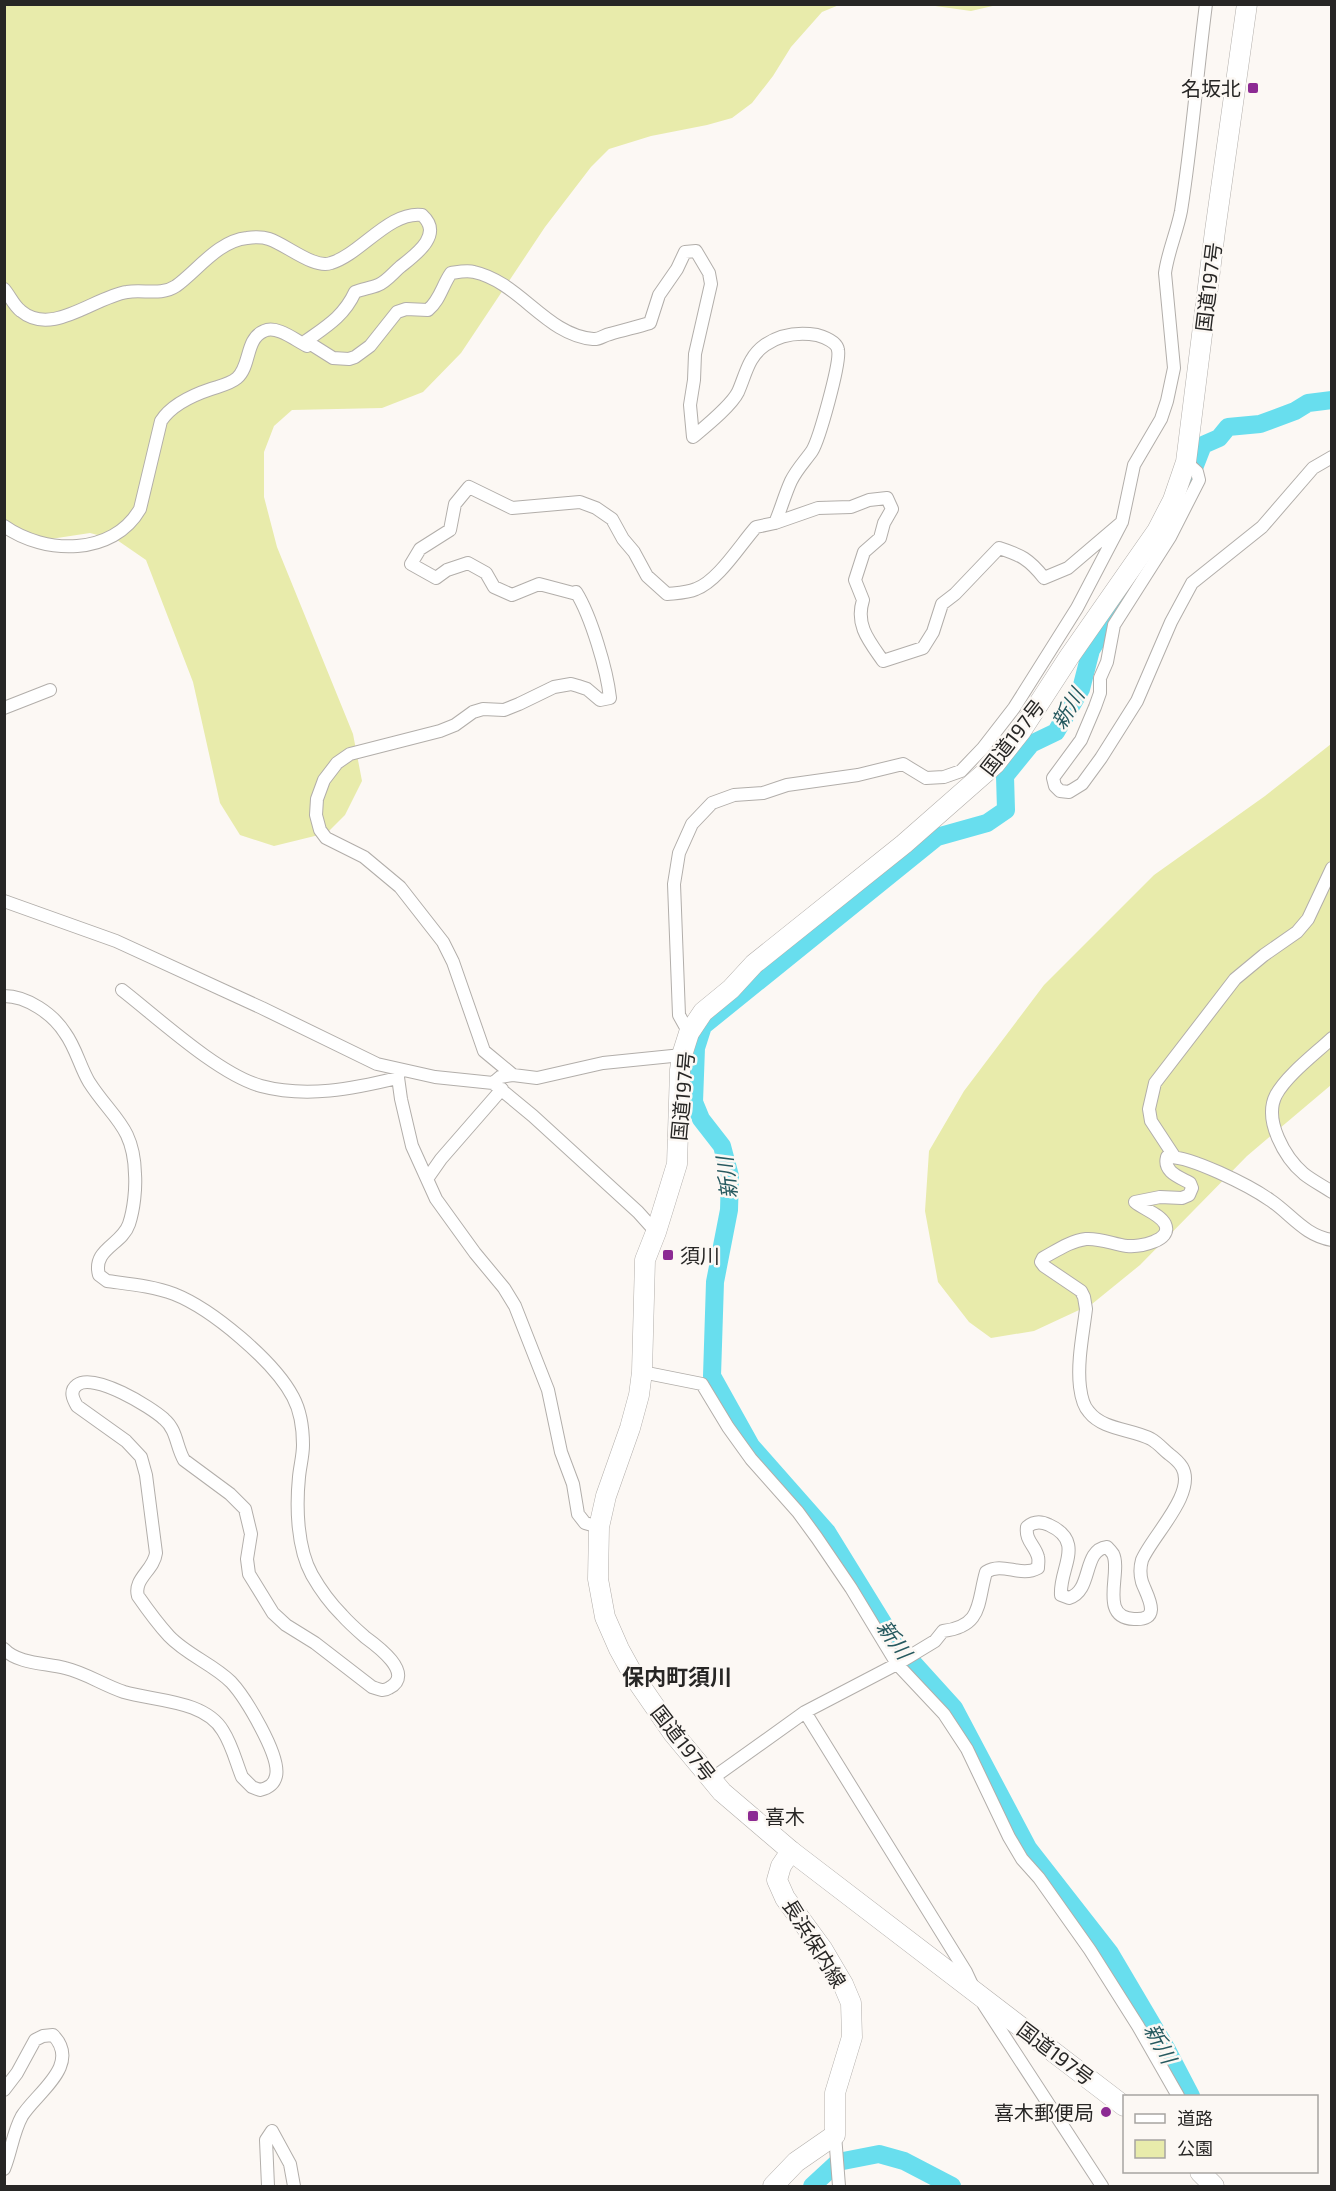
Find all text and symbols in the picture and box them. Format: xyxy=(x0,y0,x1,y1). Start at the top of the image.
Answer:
place label: 名坂北 xyxy=(1181,76,1241,100)
marker: 名坂北 xyxy=(1246,81,1260,95)
street label: 国道197号 xyxy=(1191,241,1225,333)
water label: 新川 xyxy=(1045,682,1090,732)
street label: 国道197号 xyxy=(975,694,1049,780)
street label: 国道197号 xyxy=(666,1050,698,1142)
water label: 新川 xyxy=(711,1154,741,1200)
place label: 須川 xyxy=(680,1243,720,1267)
marker: 須川 xyxy=(661,1248,675,1262)
water label: 新川 xyxy=(873,1615,919,1665)
district label: 保内町須川 xyxy=(622,1663,732,1689)
street label: 国道197号 xyxy=(647,1700,721,1786)
place label: 喜木 xyxy=(765,1804,805,1828)
marker: 喜木 xyxy=(746,1809,760,1823)
street label: 長浜保内線 xyxy=(778,1894,852,1992)
street label: 国道197号 xyxy=(1013,2016,1099,2090)
water label: 新川 xyxy=(1140,2019,1183,2069)
legend xyxy=(1123,2095,1318,2173)
place label: 喜木郵便局 xyxy=(994,2100,1094,2124)
marker: 喜木郵便局 xyxy=(1099,2105,1113,2119)
text: 道路 xyxy=(1177,2107,1213,2129)
text: 公園 xyxy=(1177,2137,1213,2159)

